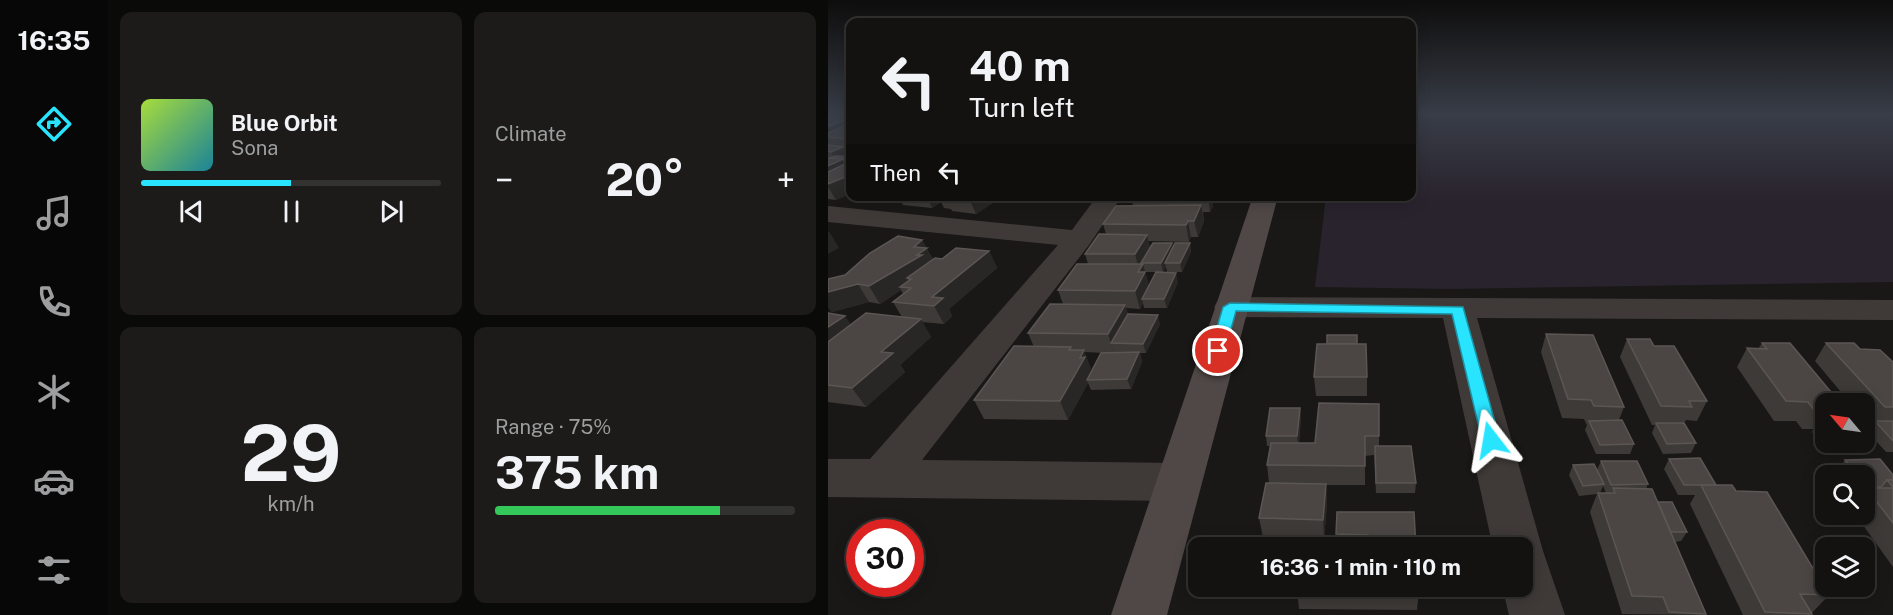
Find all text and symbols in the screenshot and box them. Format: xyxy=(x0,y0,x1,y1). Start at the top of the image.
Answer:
text: 16:35 xyxy=(18,24,90,56)
text: 40 m xyxy=(969,41,1071,90)
icon: left xyxy=(870,42,948,120)
text: Turn left xyxy=(969,91,1075,123)
icon: directions xyxy=(33,103,75,145)
text: Blue Orbit xyxy=(231,110,338,136)
text: Climate xyxy=(495,122,567,146)
text: Sona xyxy=(231,136,278,160)
text: 20° xyxy=(606,153,684,206)
icon: left xyxy=(933,156,966,189)
text: Then xyxy=(870,160,921,186)
text: − xyxy=(495,161,513,199)
text: + xyxy=(777,161,795,199)
icon: music xyxy=(33,192,75,234)
icon: previous xyxy=(175,195,208,228)
icon: pause xyxy=(275,195,308,228)
icon: next xyxy=(375,195,408,228)
icon: phone xyxy=(33,281,75,323)
pin xyxy=(1192,325,1243,376)
icon: arrive xyxy=(1201,334,1234,367)
icon: climate xyxy=(33,371,75,413)
north arrow xyxy=(1815,393,1875,453)
map controls xyxy=(1815,393,1875,597)
text: 29 xyxy=(241,407,341,499)
position arrow xyxy=(1459,408,1523,472)
text: Range · 75% xyxy=(495,415,611,439)
text: 375 km xyxy=(495,446,659,499)
icon: car xyxy=(33,460,75,502)
button: search xyxy=(1815,465,1875,525)
text: km/h xyxy=(267,492,315,516)
speed limit sign: 30 xyxy=(846,519,924,597)
button: layers xyxy=(1815,537,1875,597)
icon: filters xyxy=(33,549,75,591)
text: 16:36 · 1 min · 110 m xyxy=(1260,554,1461,580)

